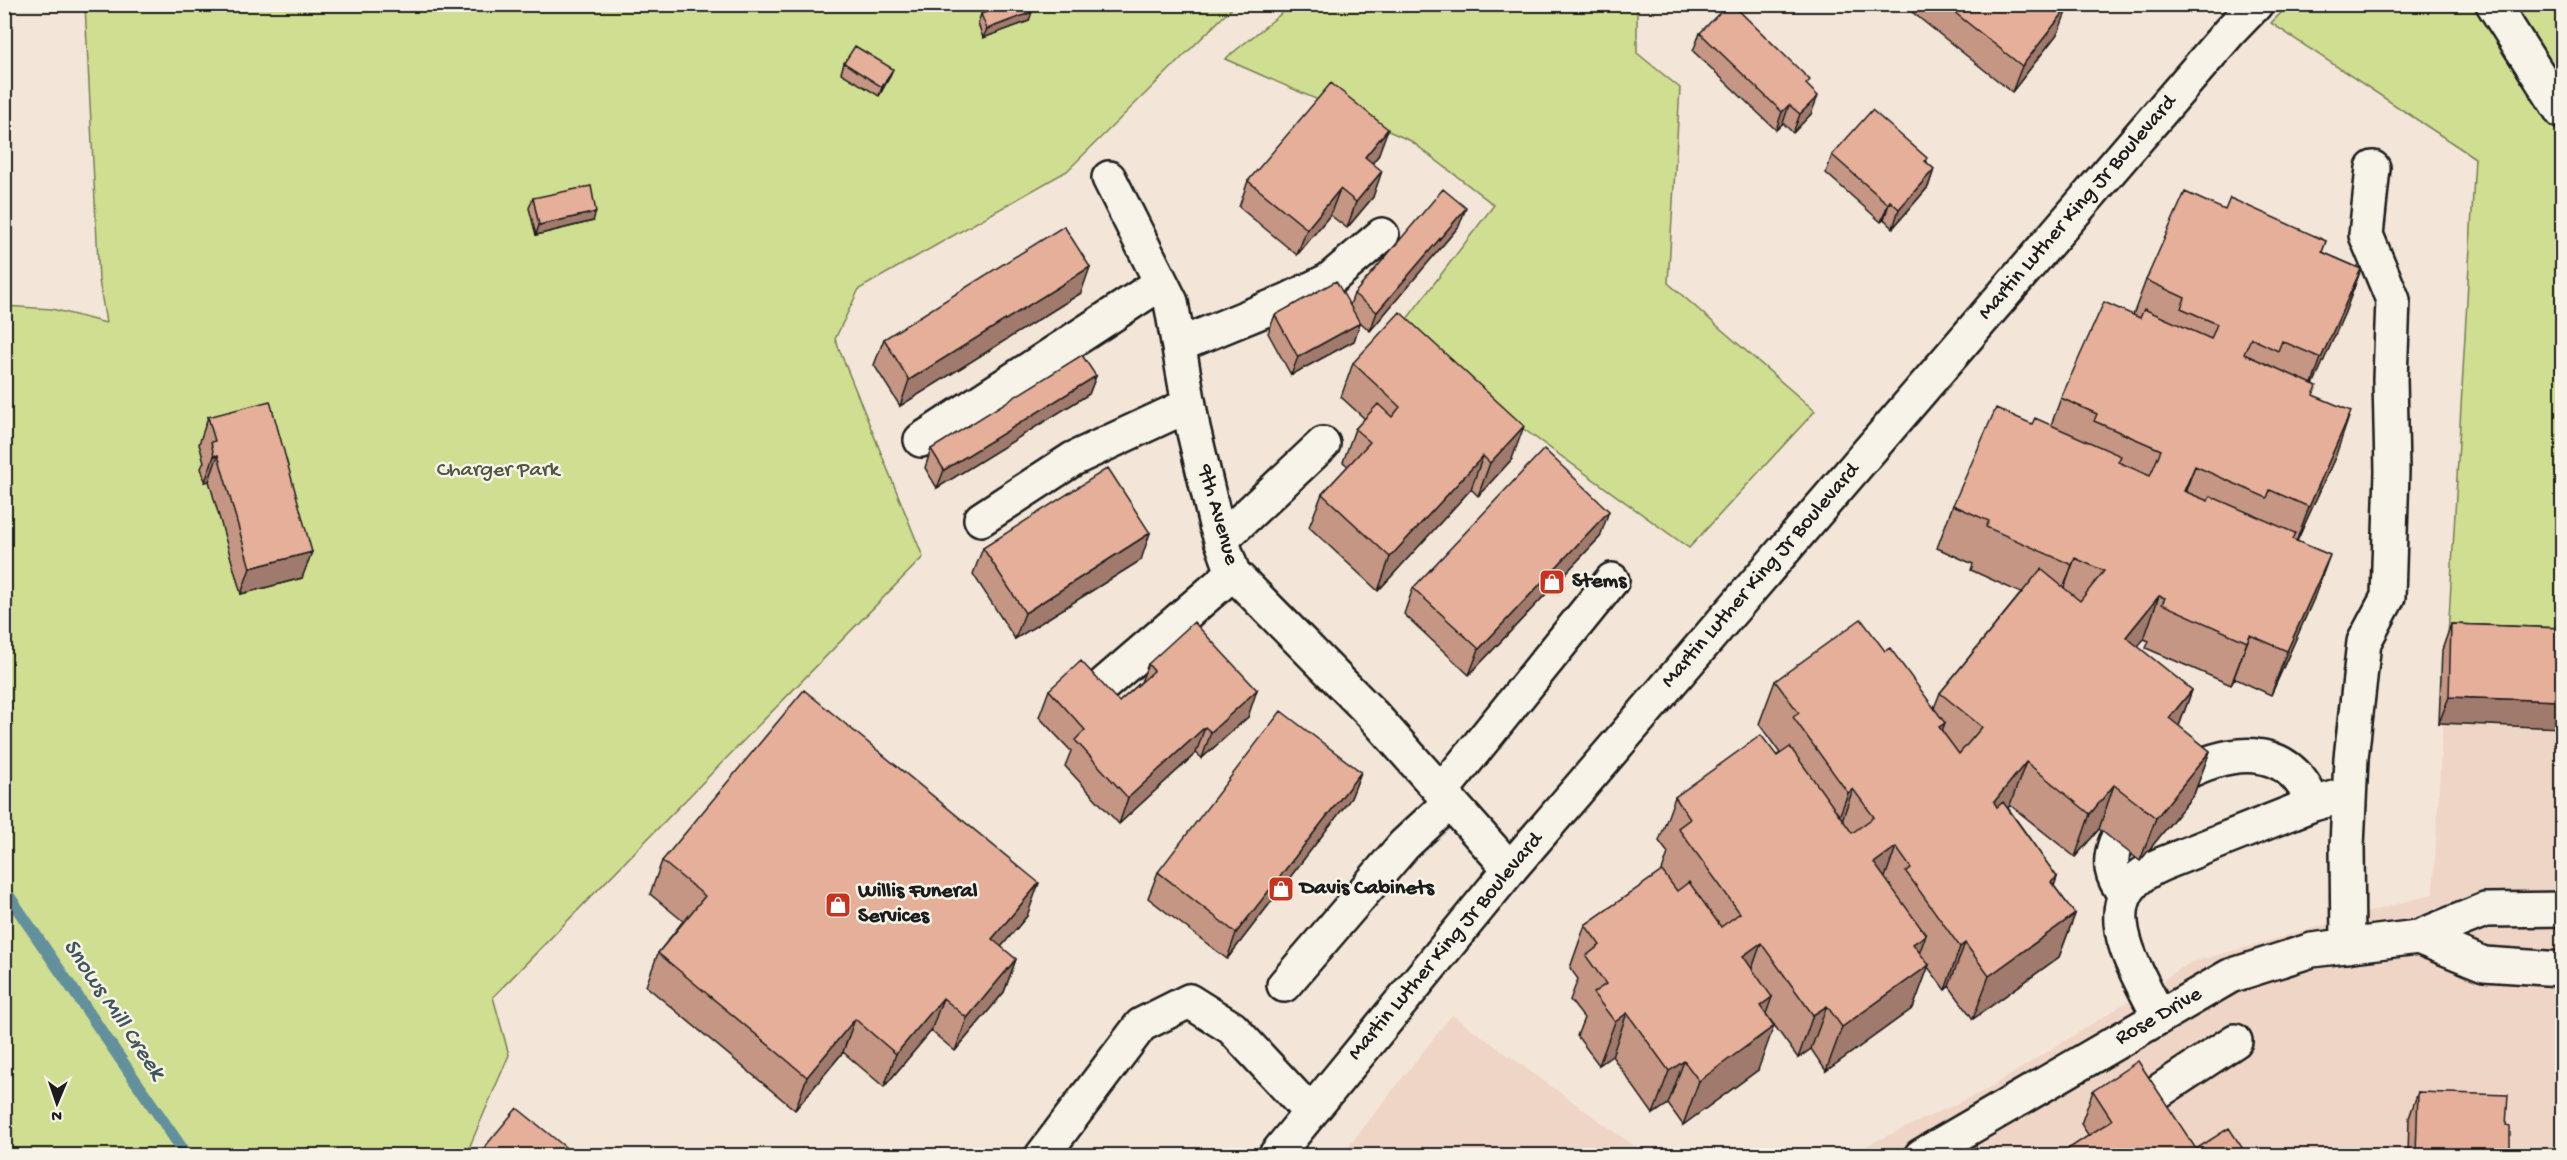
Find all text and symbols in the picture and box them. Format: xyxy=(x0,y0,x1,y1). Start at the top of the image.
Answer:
street label: Martin Luther King Jr Boulevard xyxy=(1973,89,2184,326)
street label: Martin Luther King Jr Boulevard xyxy=(1656,457,1867,694)
park label: Charger Park xyxy=(437,458,561,484)
street label: 9th Avenue xyxy=(1190,461,1244,569)
shop icon: Stems xyxy=(1537,567,1567,597)
place label: Stems xyxy=(1572,569,1628,595)
street label: Martin Luther King Jr Boulevard xyxy=(1343,826,1550,1066)
shop icon: Davis Cabinets xyxy=(1266,874,1296,904)
place label: Davis Cabinets xyxy=(1298,876,1436,902)
place label: Willis Funeral Services xyxy=(857,879,978,930)
shop icon: Willis Funeral Services xyxy=(823,890,853,920)
water label: Snows Mill Creek xyxy=(55,934,172,1088)
street label: Rose Drive xyxy=(2111,982,2207,1052)
north arrow xyxy=(27,1073,87,1133)
text: N xyxy=(50,1105,62,1124)

